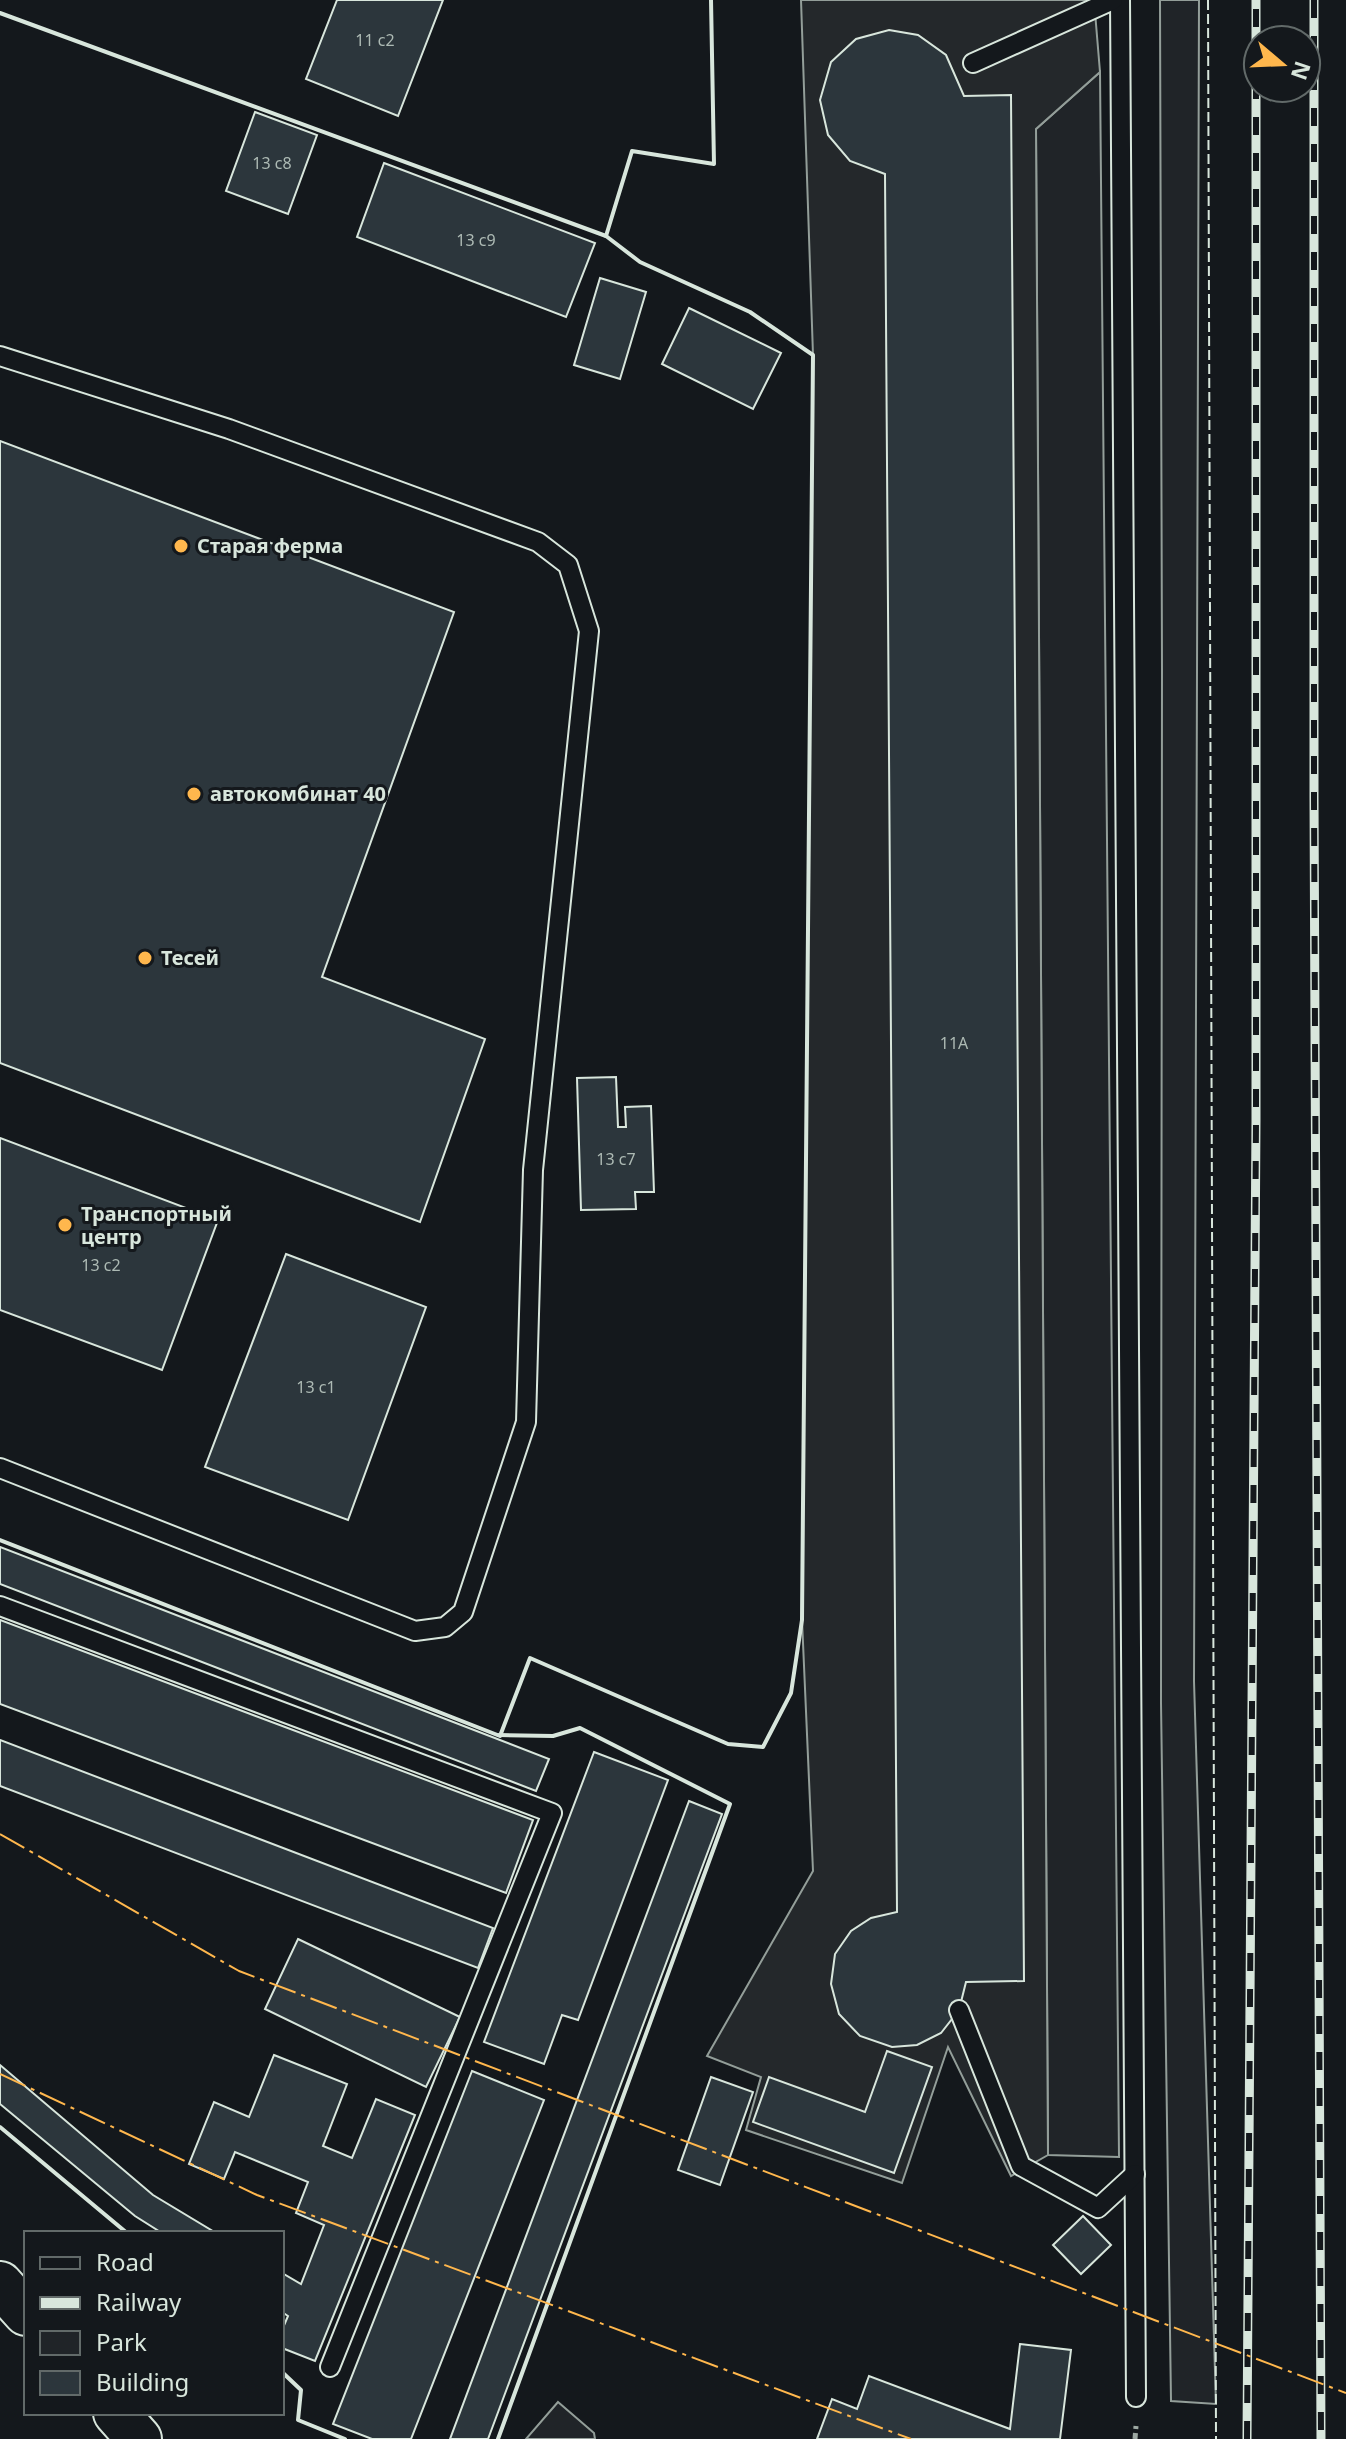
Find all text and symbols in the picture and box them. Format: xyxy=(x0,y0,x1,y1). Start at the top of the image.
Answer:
north arrow xyxy=(1242,24,1322,104)
house number: 11 с2 xyxy=(355,29,395,51)
text: N xyxy=(1285,57,1319,84)
house number: 13 с8 xyxy=(252,152,292,174)
house number: 13 с9 xyxy=(456,229,496,251)
place label: Старая ферма xyxy=(197,532,343,559)
marker: Старая ферма xyxy=(172,537,190,555)
place label: автокомбинат 40 xyxy=(210,780,386,807)
marker: автокомбинат 40 xyxy=(185,785,203,803)
place label: Тесей xyxy=(161,944,219,971)
marker: Тесей xyxy=(136,949,154,967)
house number: 11А xyxy=(940,1032,969,1054)
house number: 13 с7 xyxy=(596,1148,636,1170)
place label: Транспортный центр xyxy=(81,1200,232,1250)
marker: Транспортный центр xyxy=(56,1216,74,1234)
house number: 13 с2 xyxy=(81,1254,121,1276)
house number: 13 с1 xyxy=(296,1376,336,1398)
legend xyxy=(24,2231,284,2415)
text: Road xyxy=(96,2245,154,2278)
text: Railway xyxy=(96,2285,182,2318)
text: Park xyxy=(96,2325,147,2358)
text: Building xyxy=(96,2365,189,2398)

